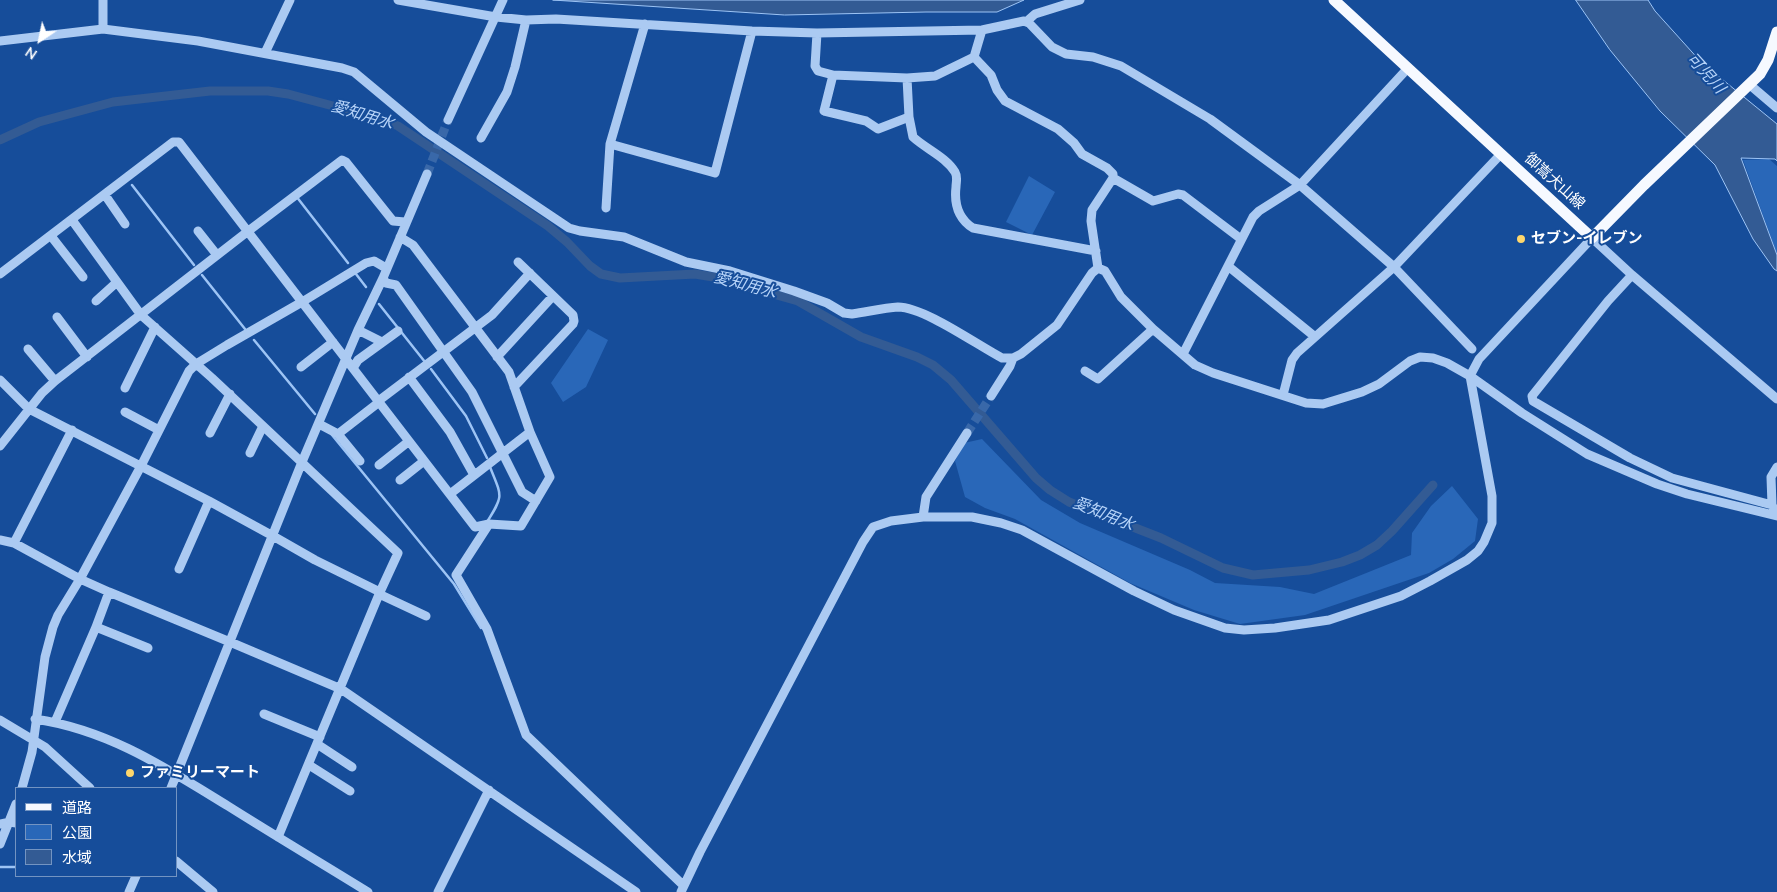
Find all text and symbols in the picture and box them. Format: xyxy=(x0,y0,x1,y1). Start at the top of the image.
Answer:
north arrow xyxy=(15,15,65,65)
text: N xyxy=(22,42,41,64)
water label: 可児川 xyxy=(1682,50,1728,98)
water label: 愛知用水 xyxy=(329,97,395,135)
street label: 御嵩犬山線 xyxy=(1520,150,1588,214)
place label: セブン-イレブン xyxy=(1531,230,1643,248)
marker: セブン-イレブン xyxy=(1515,233,1527,245)
water label: 愛知用水 xyxy=(712,268,778,304)
water label: 愛知用水 xyxy=(1070,494,1136,536)
place label: ファミリーマート xyxy=(140,764,260,782)
marker: ファミリーマート xyxy=(124,767,136,779)
legend xyxy=(15,787,178,877)
text: 道路 xyxy=(62,798,92,818)
text: 公園 xyxy=(62,823,92,843)
text: 水域 xyxy=(62,848,92,868)

